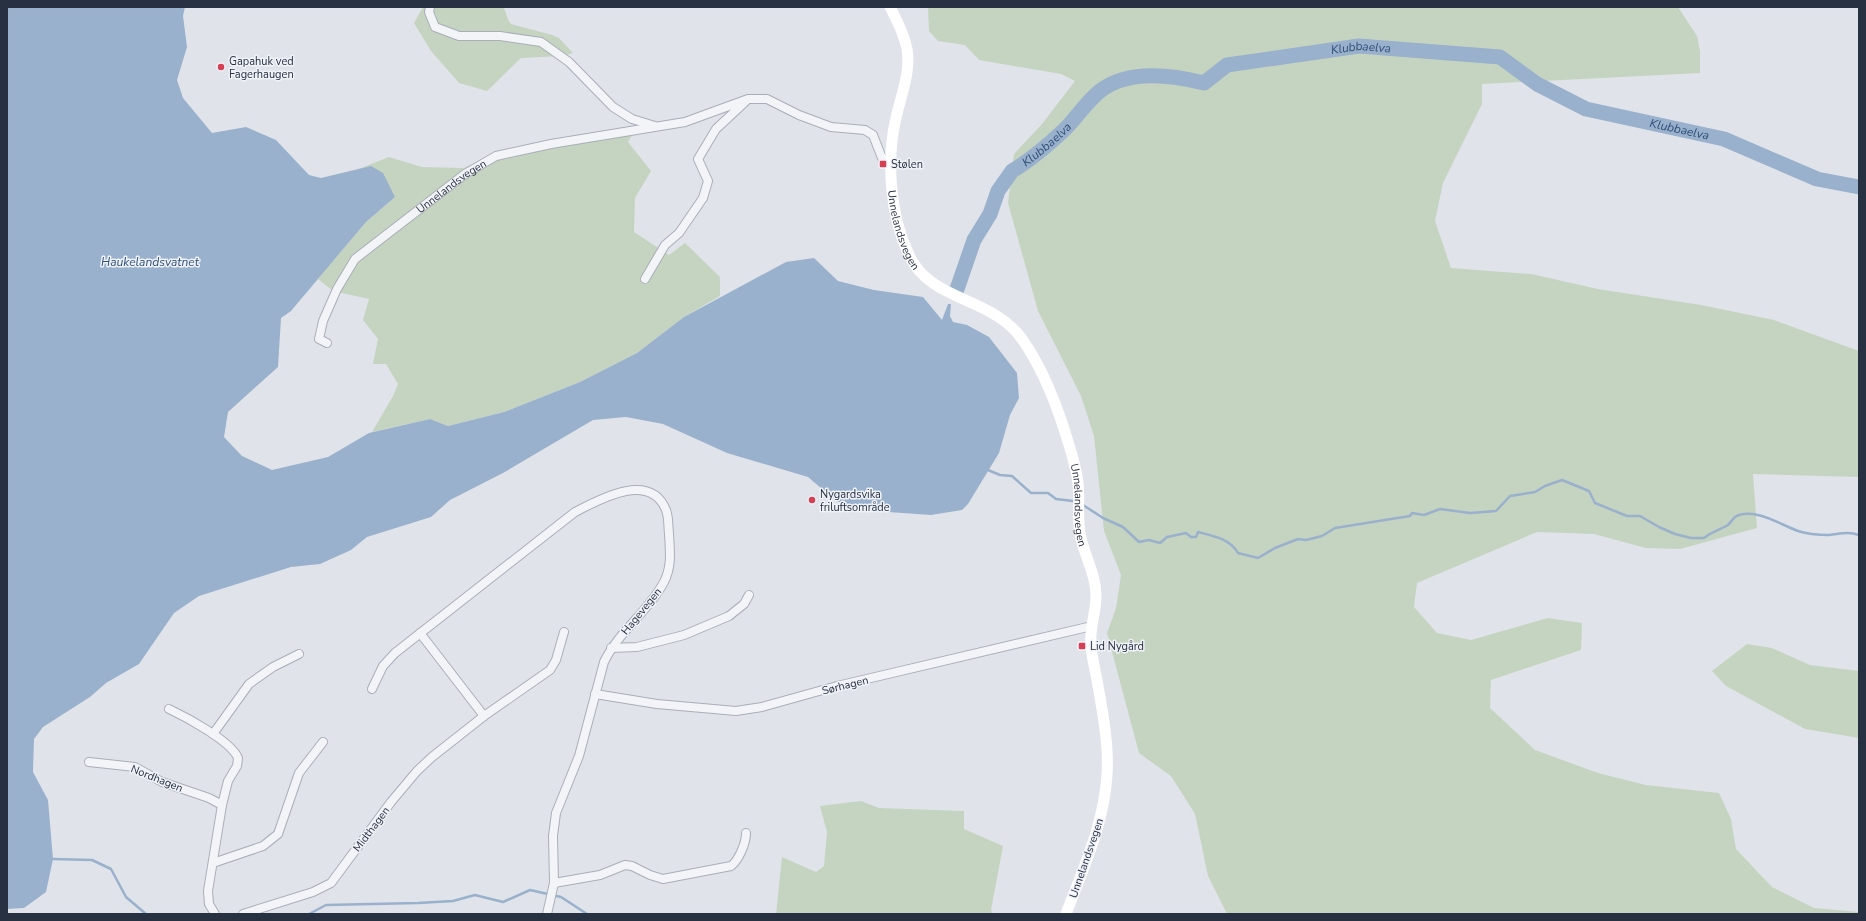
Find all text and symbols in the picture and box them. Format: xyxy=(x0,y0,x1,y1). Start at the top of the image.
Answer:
water label: Klubbaelva xyxy=(1330,38,1392,58)
place label: Gapahuk ved Fagerhaugen xyxy=(229,54,294,82)
marker: Gapahuk ved Fagerhaugen xyxy=(216,62,226,72)
water label: Klubbaelva xyxy=(1648,115,1711,144)
water label: Klubbaelva xyxy=(1019,119,1075,170)
street label: Unnelandsvegen xyxy=(413,156,489,217)
place label: Stølen xyxy=(891,157,923,172)
marker: Stølen xyxy=(878,159,888,169)
street label: Unnelandsvegen xyxy=(884,189,923,273)
water label: Haukelandsvatnet xyxy=(101,254,200,270)
street label: Unnelandsvegen xyxy=(1067,462,1090,548)
place label: Nygardsvika friluftsområde xyxy=(820,487,890,515)
marker: Nygardsvika friluftsområde xyxy=(807,495,817,505)
street label: Hagevegen xyxy=(618,585,665,638)
place label: Lid Nygård xyxy=(1090,639,1144,654)
marker: Lid Nygård xyxy=(1077,641,1087,651)
street label: Sørhagen xyxy=(820,672,870,699)
street label: Nordhagen xyxy=(128,761,185,796)
street label: Midthagen xyxy=(350,804,393,855)
street label: Unnelandsvegen xyxy=(1066,816,1107,900)

